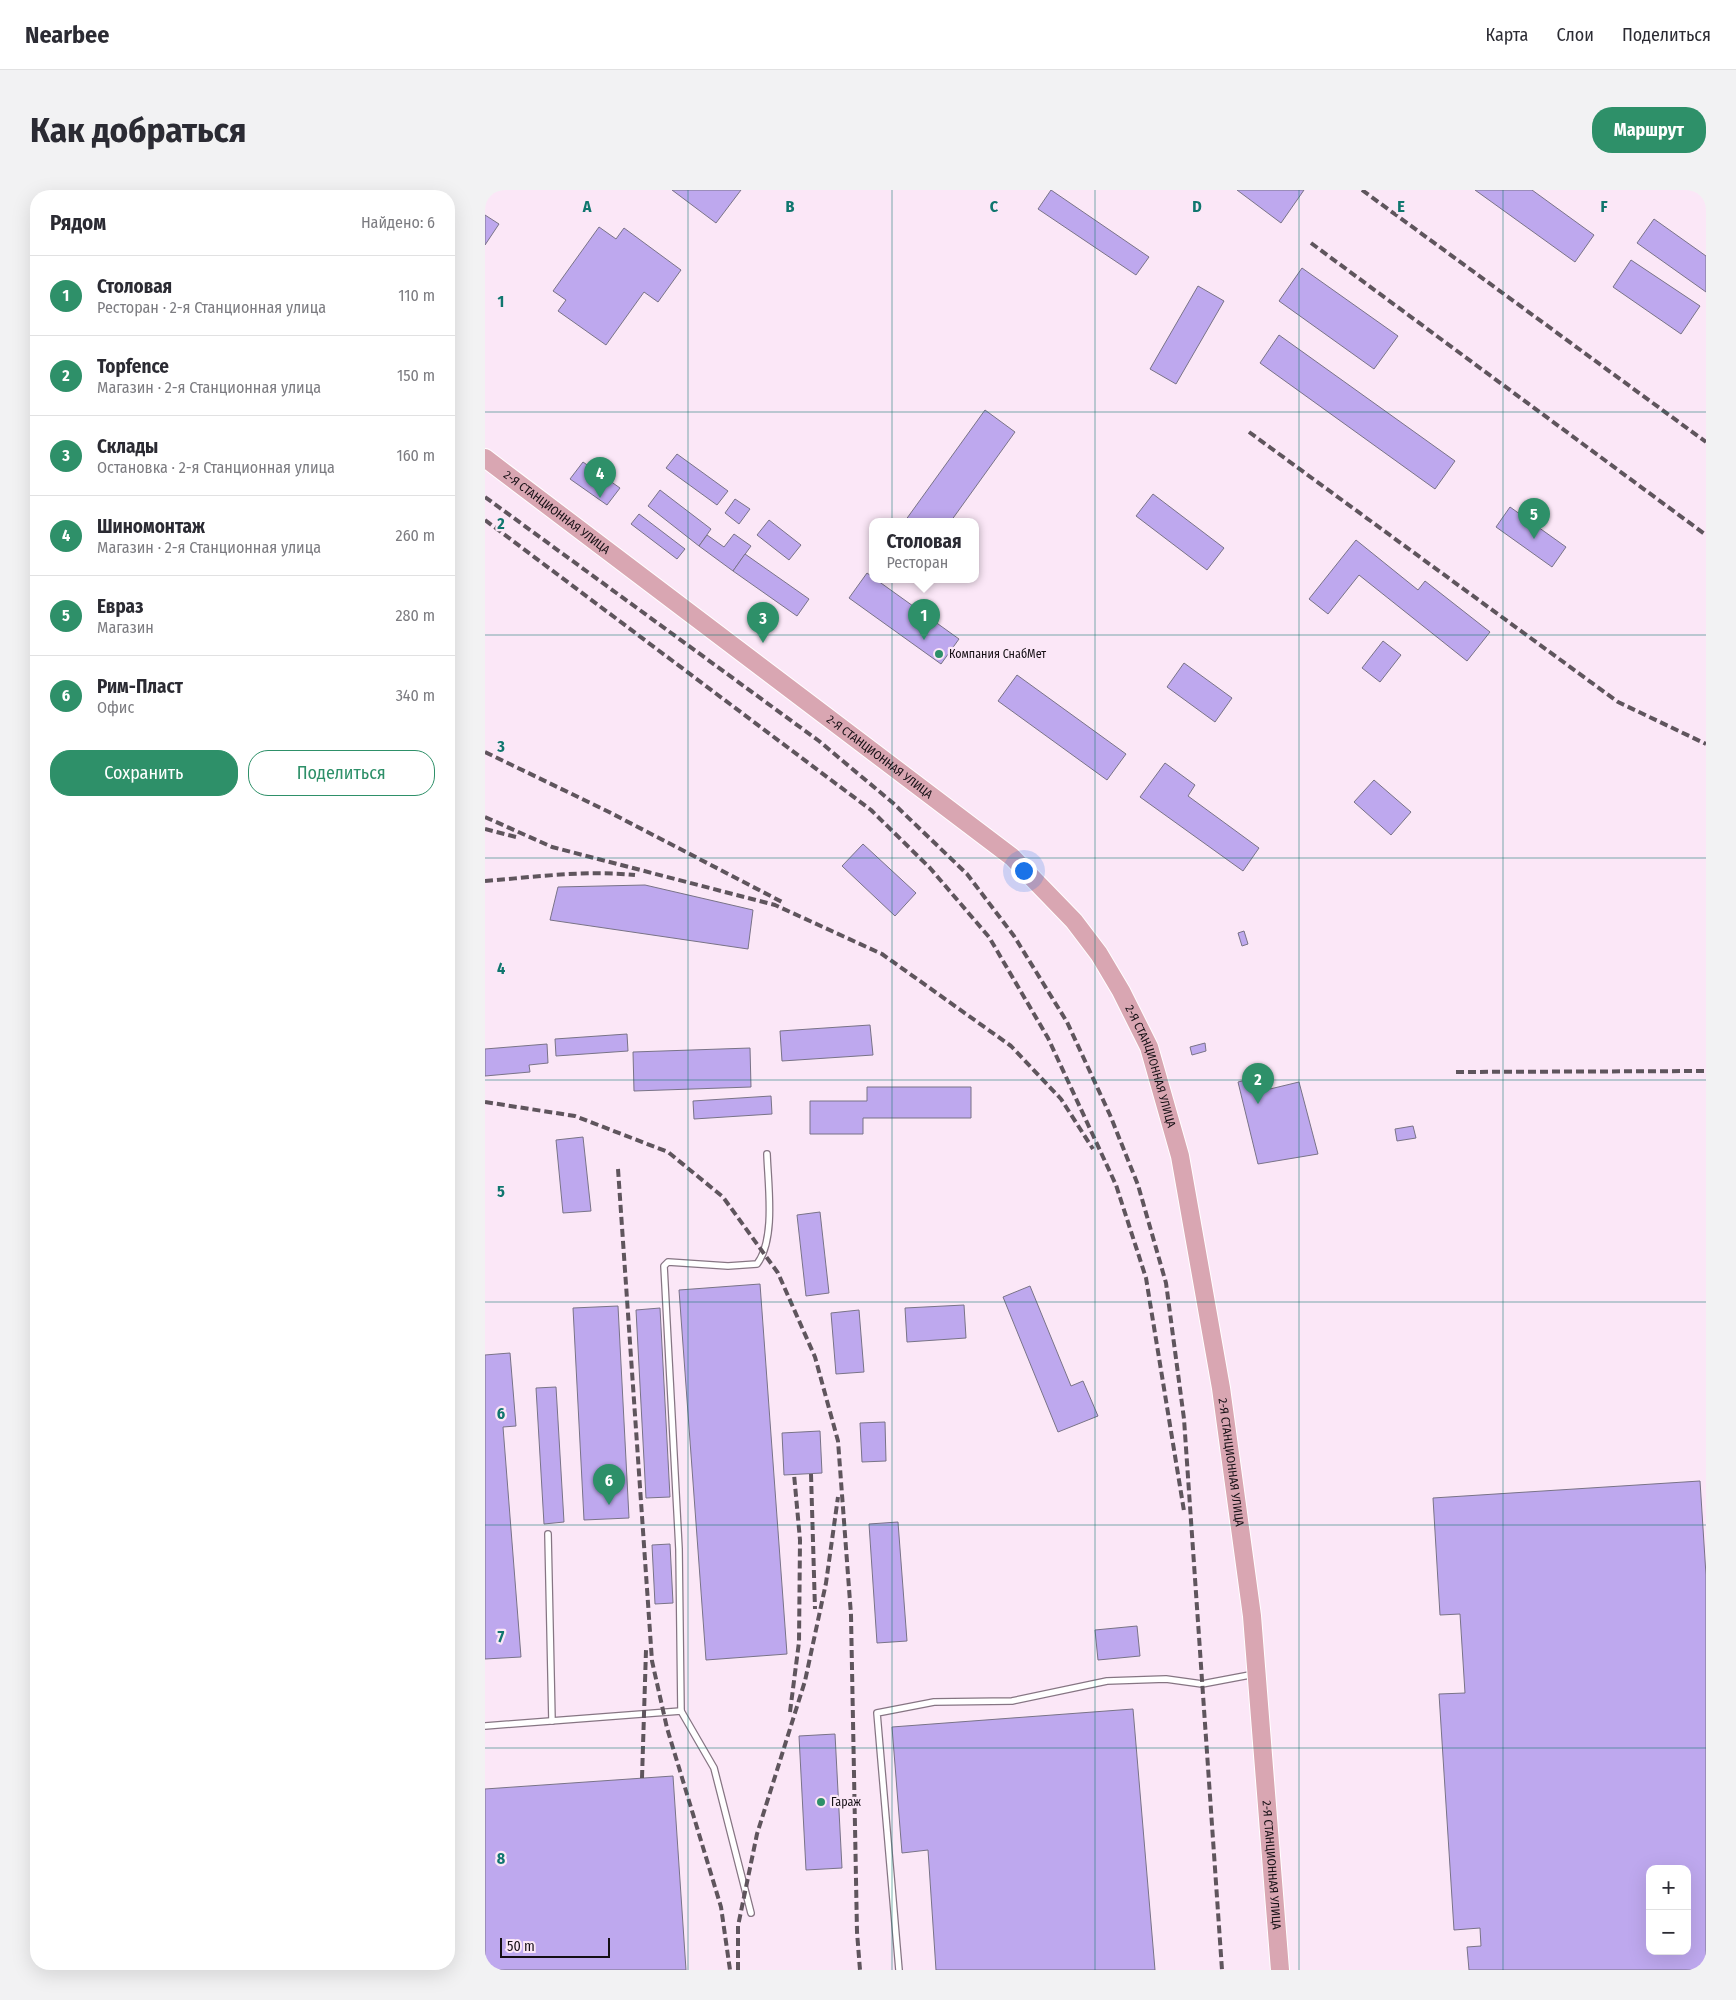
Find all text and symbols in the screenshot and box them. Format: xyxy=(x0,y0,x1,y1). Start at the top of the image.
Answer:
text: Nearbee xyxy=(25,21,109,49)
text: Карта xyxy=(1485,24,1528,46)
text: Слои xyxy=(1556,24,1594,46)
text: Поделиться xyxy=(1622,24,1711,46)
button: Маршрут xyxy=(1592,107,1706,153)
text: Как добраться xyxy=(30,109,247,151)
text: A xyxy=(582,197,592,216)
text: B xyxy=(786,197,795,216)
text: C xyxy=(990,197,999,216)
text: D xyxy=(1192,197,1202,216)
text: E xyxy=(1397,197,1405,216)
text: F xyxy=(1600,197,1608,216)
text: Рядом xyxy=(50,210,106,236)
text: Найдено: 6 xyxy=(361,213,435,232)
text: Столовая xyxy=(97,275,172,298)
text: 1 xyxy=(63,286,69,305)
text: 110 m xyxy=(398,286,435,305)
text: 1 xyxy=(498,292,504,311)
text: Ресторан · 2-я Станционная улица xyxy=(97,298,326,317)
text: Topfence xyxy=(97,355,169,378)
text: 2 xyxy=(62,366,70,385)
text: 150 m xyxy=(397,366,435,385)
text: Магазин · 2-я Станционная улица xyxy=(97,378,321,397)
text: Склады xyxy=(97,435,158,458)
text: 3 xyxy=(62,446,70,465)
text: 160 m xyxy=(396,446,435,465)
pin: 4 xyxy=(584,457,616,498)
text: Остановка · 2-я Станционная улица xyxy=(97,458,335,477)
street label: 2-Я СТАНЦИОННАЯ УЛИЦА xyxy=(501,468,613,558)
pin: 5 xyxy=(1518,498,1550,539)
text: Шиномонтаж xyxy=(97,515,205,538)
popup xyxy=(869,518,979,583)
text: 4 xyxy=(62,526,70,545)
text: 260 m xyxy=(396,526,435,545)
text: Столовая xyxy=(886,530,962,553)
text: Магазин · 2-я Станционная улица xyxy=(97,538,321,557)
text: Ресторан xyxy=(886,553,948,572)
text: Евраз xyxy=(97,595,144,618)
pin: 1 xyxy=(908,599,940,640)
pin: 3 xyxy=(747,602,779,643)
text: 5 xyxy=(62,606,70,625)
text: 280 m xyxy=(396,606,435,625)
text: Магазин xyxy=(97,618,154,637)
place label: Компания СнабМет xyxy=(949,647,1046,661)
marker: Компания СнабМет xyxy=(933,648,945,660)
text: Рим-Пласт xyxy=(97,675,183,698)
text: 6 xyxy=(62,686,70,705)
text: 340 m xyxy=(396,686,435,705)
text: Офис xyxy=(97,698,134,717)
street label: 2-Я СТАНЦИОННАЯ УЛИЦА xyxy=(824,712,936,802)
text: 3 xyxy=(496,737,505,756)
button: Сохранить xyxy=(50,750,238,796)
button: Поделиться xyxy=(248,750,435,796)
your location xyxy=(1011,858,1037,884)
text: 4 xyxy=(497,959,505,978)
street label: 2-Я СТАНЦИОННАЯ УЛИЦА xyxy=(1122,1003,1179,1130)
pin: 2 xyxy=(1242,1063,1274,1104)
text: 5 xyxy=(497,1182,505,1201)
street label: 2-Я СТАНЦИОННАЯ УЛИЦА xyxy=(1215,1397,1247,1528)
text: 6 xyxy=(497,1404,505,1423)
pin: 6 xyxy=(593,1464,625,1505)
text: 7 xyxy=(498,1627,505,1646)
place label: Гараж xyxy=(831,1795,861,1809)
marker: Гараж xyxy=(815,1796,827,1808)
street label: 2-Я СТАНЦИОННАЯ УЛИЦА xyxy=(1260,1800,1284,1931)
text: 8 xyxy=(497,1849,506,1868)
map controls xyxy=(1646,1865,1691,1955)
button: + xyxy=(1646,1865,1691,1910)
button: − xyxy=(1646,1910,1691,1955)
scale bar xyxy=(500,1935,610,1958)
text: 50 m xyxy=(507,1938,535,1955)

